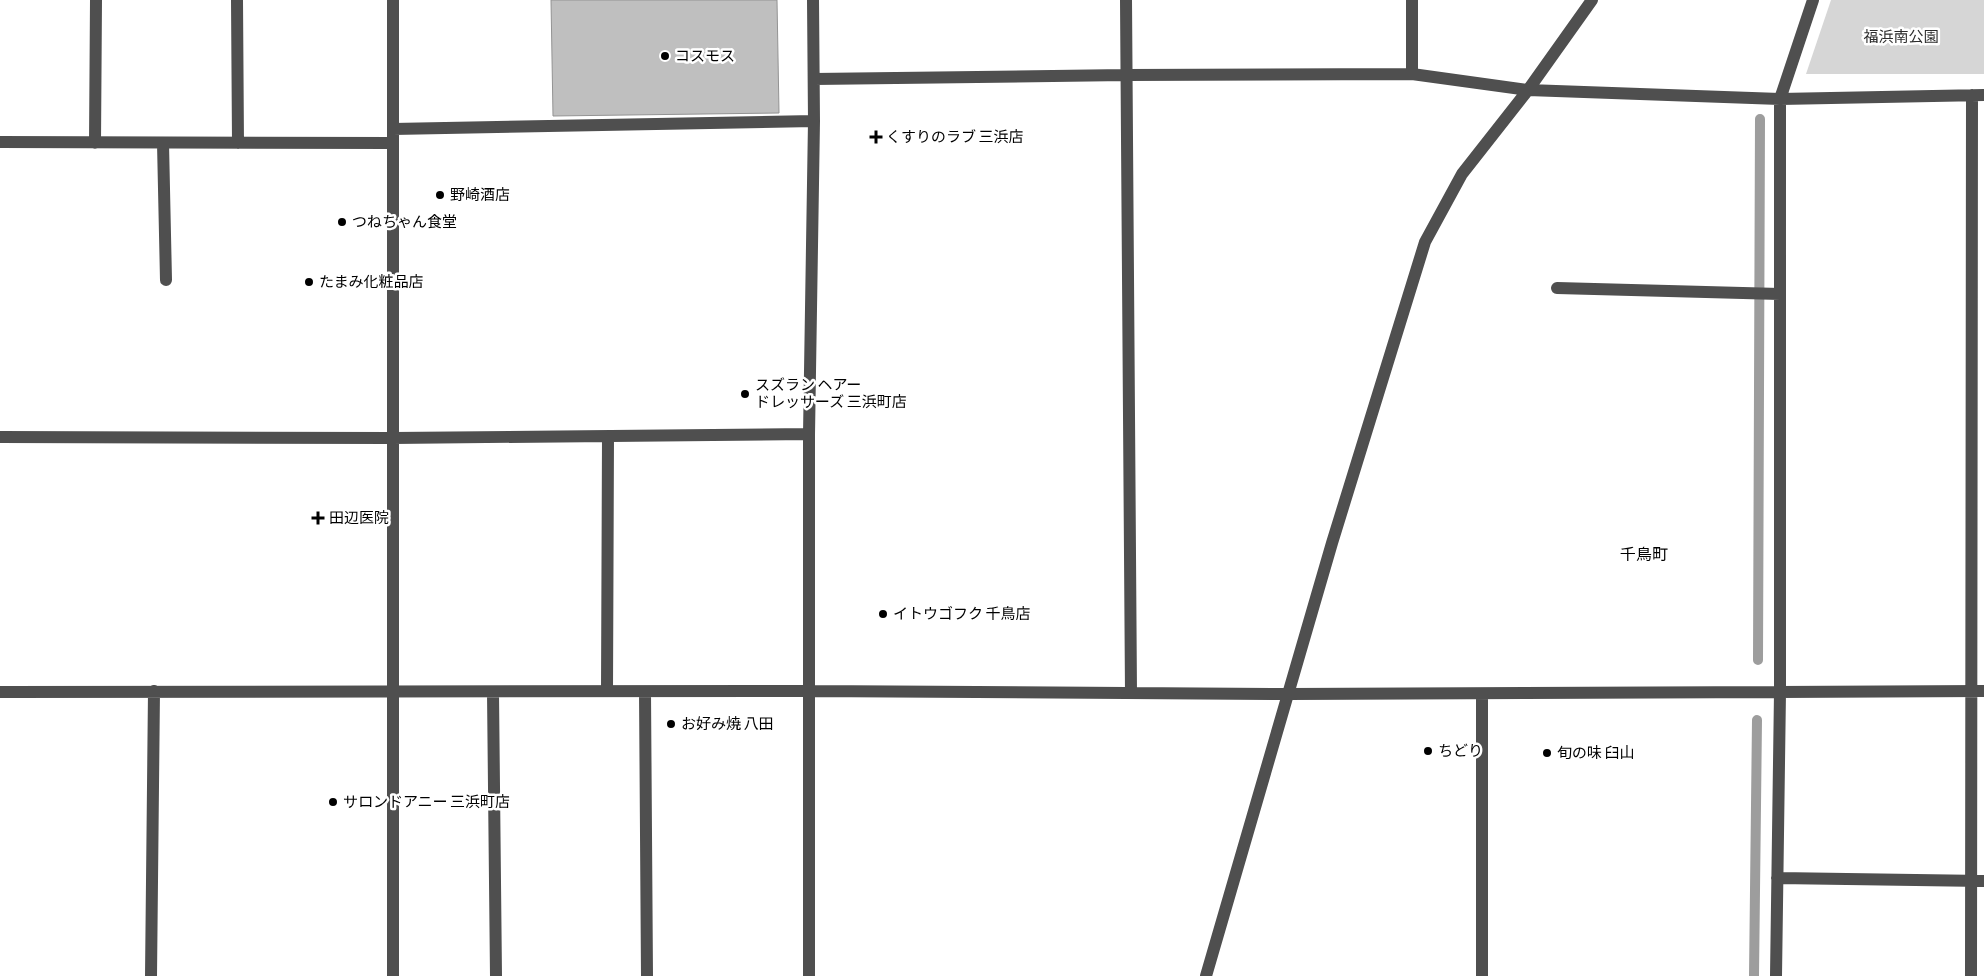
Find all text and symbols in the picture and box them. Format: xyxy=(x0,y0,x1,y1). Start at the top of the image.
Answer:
park label: 福浜南公園 xyxy=(1863,28,1939,47)
place label: コスモス xyxy=(675,47,735,66)
marker: コスモス xyxy=(659,50,671,62)
place label: くすりのラブ 三浜店 xyxy=(886,128,1023,147)
marker: くすりのラブ 三浜店 xyxy=(870,131,882,143)
place label: 野崎酒店 xyxy=(450,186,510,205)
marker: 野崎酒店 xyxy=(434,189,446,201)
place label: つねちゃん食堂 xyxy=(352,213,457,232)
marker: つねちゃん食堂 xyxy=(336,216,348,228)
place label: たまみ化粧品店 xyxy=(319,273,424,292)
marker: たまみ化粧品店 xyxy=(303,276,315,288)
place label: スズラン ヘアー ドレッサーズ 三浜町店 xyxy=(755,376,907,412)
marker: スズラン ヘアー ドレッサーズ 三浜町店 xyxy=(739,388,751,400)
place label: 田辺医院 xyxy=(329,509,389,528)
marker: 田辺医院 xyxy=(311,511,325,525)
district label: 千鳥町 xyxy=(1620,546,1668,565)
place label: イトウゴフク 千鳥店 xyxy=(893,605,1030,624)
marker: イトウゴフク 千鳥店 xyxy=(877,608,889,620)
place label: お好み焼 八田 xyxy=(681,715,773,734)
marker: お好み焼 八田 xyxy=(665,718,677,730)
place label: ちどり xyxy=(1438,742,1483,761)
place label: 旬の味 臼山 xyxy=(1557,744,1634,763)
marker: ちどり xyxy=(1422,745,1434,757)
marker: 旬の味 臼山 xyxy=(1541,747,1553,759)
place label: サロンドアニー 三浜町店 xyxy=(343,793,510,812)
marker: サロンドアニー 三浜町店 xyxy=(327,796,339,808)

